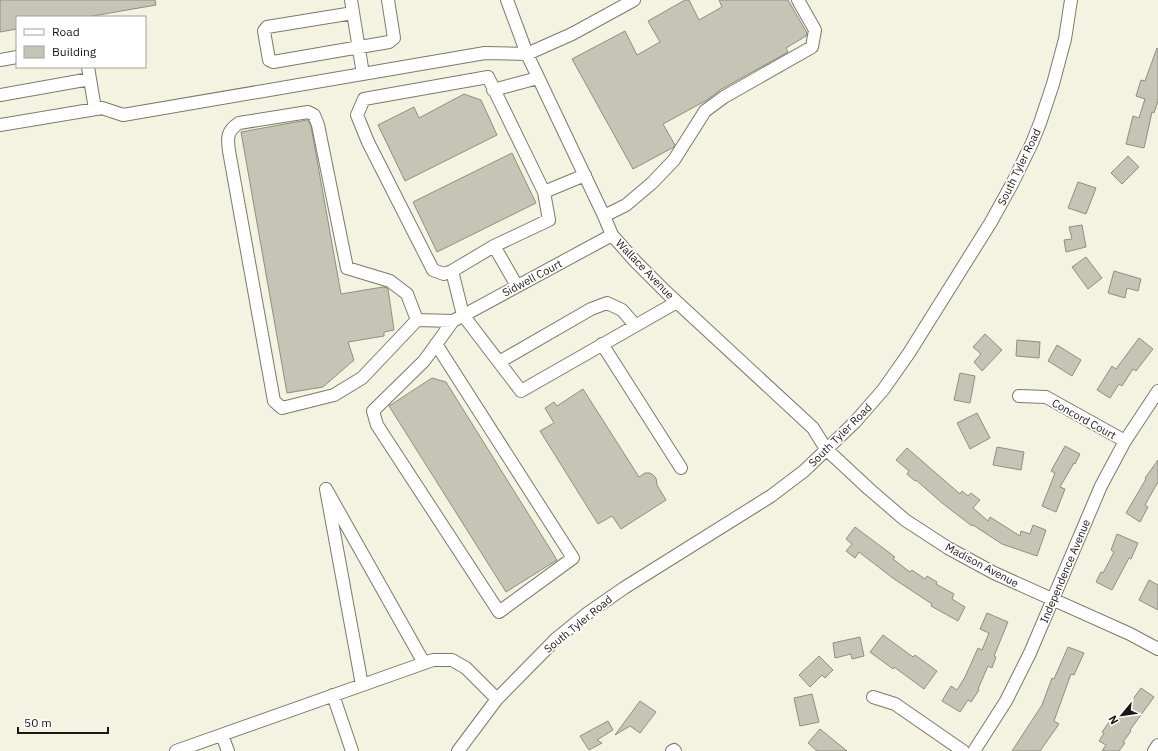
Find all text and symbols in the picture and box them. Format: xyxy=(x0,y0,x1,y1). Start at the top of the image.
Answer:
legend xyxy=(16,16,146,68)
text: Road xyxy=(52,24,80,39)
text: Building xyxy=(52,44,97,59)
street label: South Tyler Road xyxy=(994,126,1044,208)
street label: Wallace Avenue xyxy=(613,236,677,302)
street label: Sidwell Court xyxy=(500,256,564,300)
street label: Concord Court xyxy=(1050,396,1119,442)
street label: South Tyler Road xyxy=(805,400,875,470)
street label: Independence Avenue xyxy=(1037,517,1093,625)
street label: Madison Avenue xyxy=(943,540,1021,590)
street label: South Tyler Road xyxy=(541,592,615,656)
north arrow xyxy=(1102,695,1142,735)
scale bar xyxy=(18,709,108,735)
text: N xyxy=(1105,713,1121,727)
text: 50 m xyxy=(24,715,52,730)

